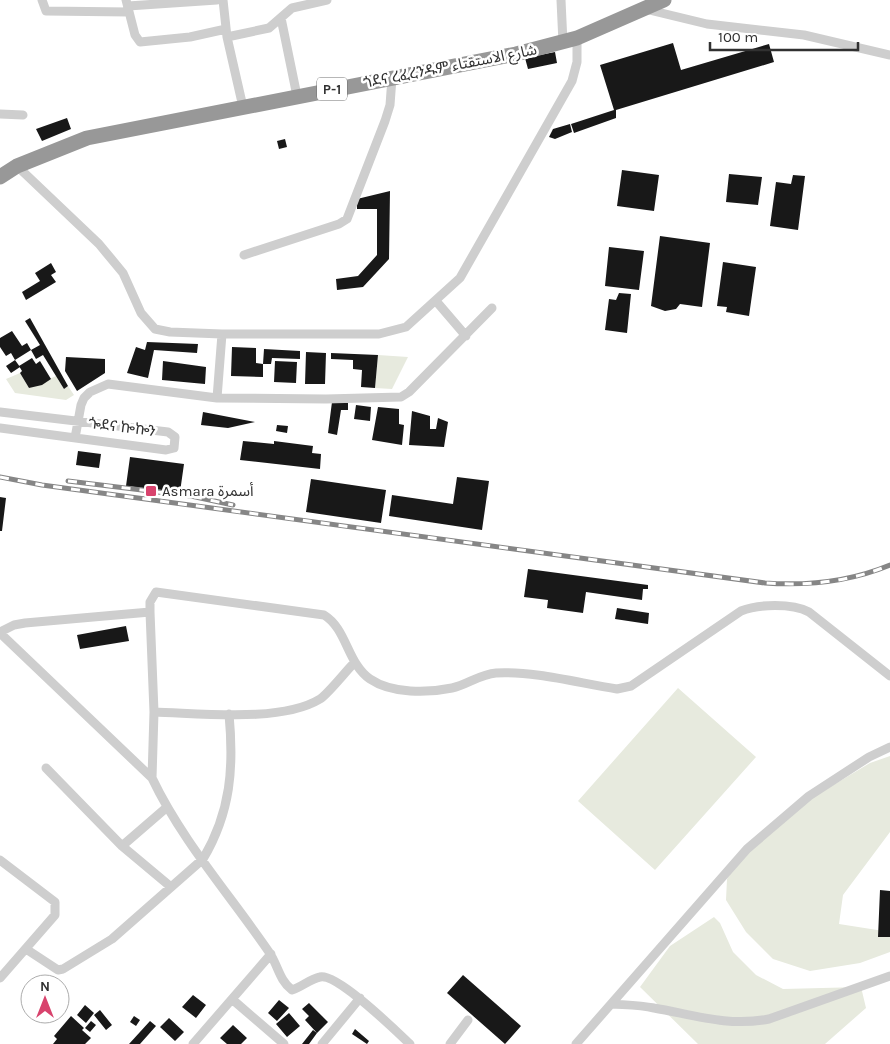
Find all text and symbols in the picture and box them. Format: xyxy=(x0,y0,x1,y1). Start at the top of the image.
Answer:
scale bar xyxy=(710,20,858,52)
text: 100 m xyxy=(718,28,758,46)
street label: ጎደና ረፈረንዱም شارع الاستقتاء xyxy=(362,40,539,95)
road number: P-1 xyxy=(317,78,347,100)
street label: ጐደና ኰኰን xyxy=(87,414,157,440)
place label: Asmara أسمرة xyxy=(162,482,254,500)
marker: Asmara أسمرة xyxy=(144,484,158,498)
north arrow xyxy=(20,974,70,1024)
text: N xyxy=(40,978,50,995)

